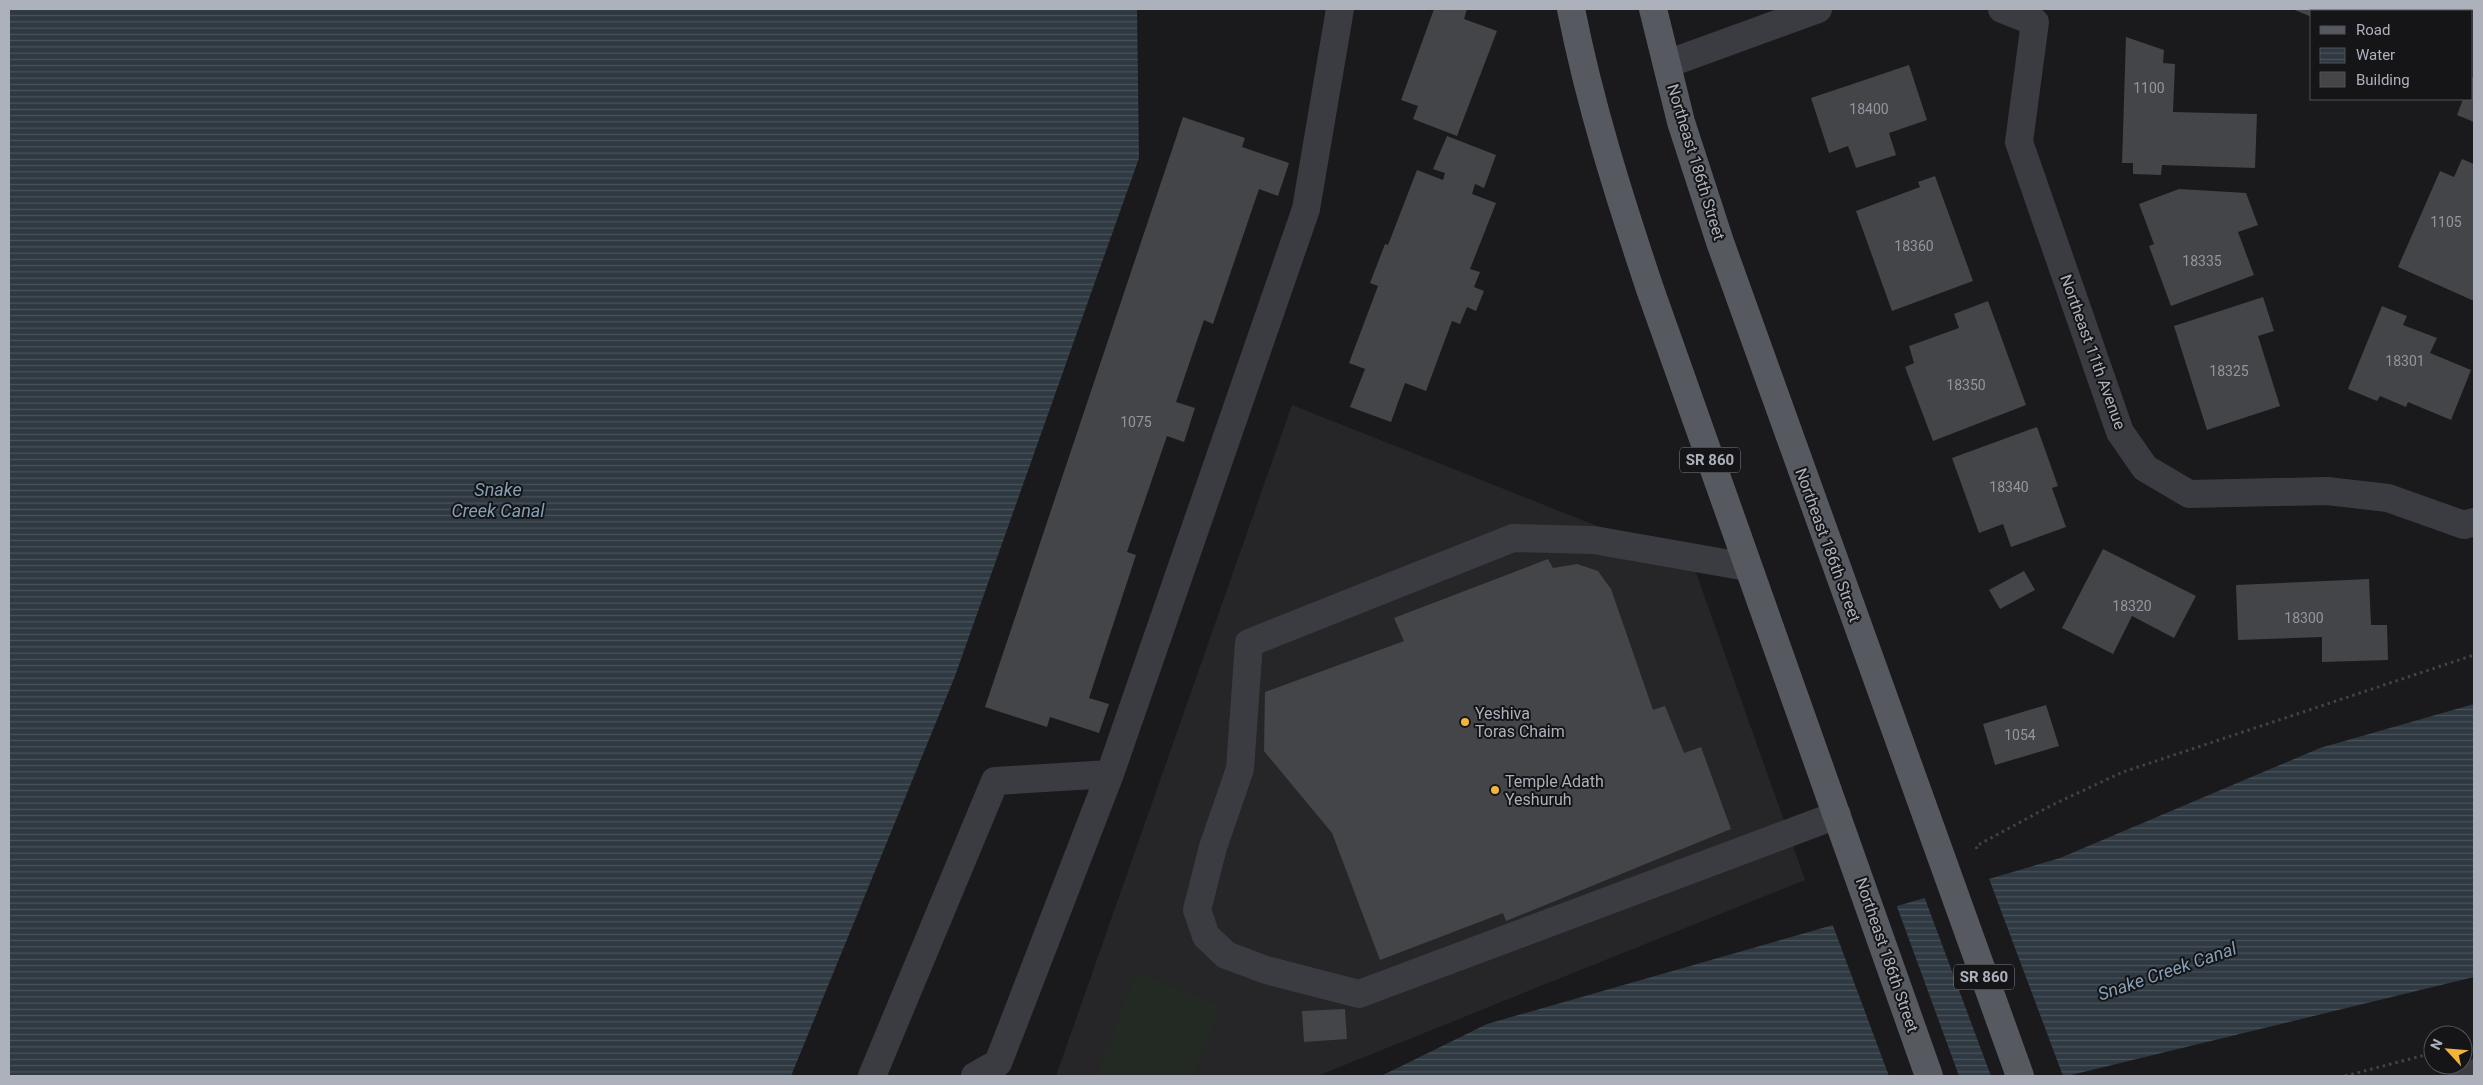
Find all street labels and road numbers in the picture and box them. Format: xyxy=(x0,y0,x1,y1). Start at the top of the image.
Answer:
street label: Northeast 186th Street xyxy=(1663,82,1729,242)
street label: Northeast 11th Avenue xyxy=(2056,272,2130,432)
road number: SR 860 xyxy=(1680,448,1740,472)
street label: Northeast 186th Street xyxy=(1791,466,1865,624)
street label: Northeast 186th Street xyxy=(1852,875,1922,1035)
road number: SR 860 xyxy=(1954,964,2014,990)

